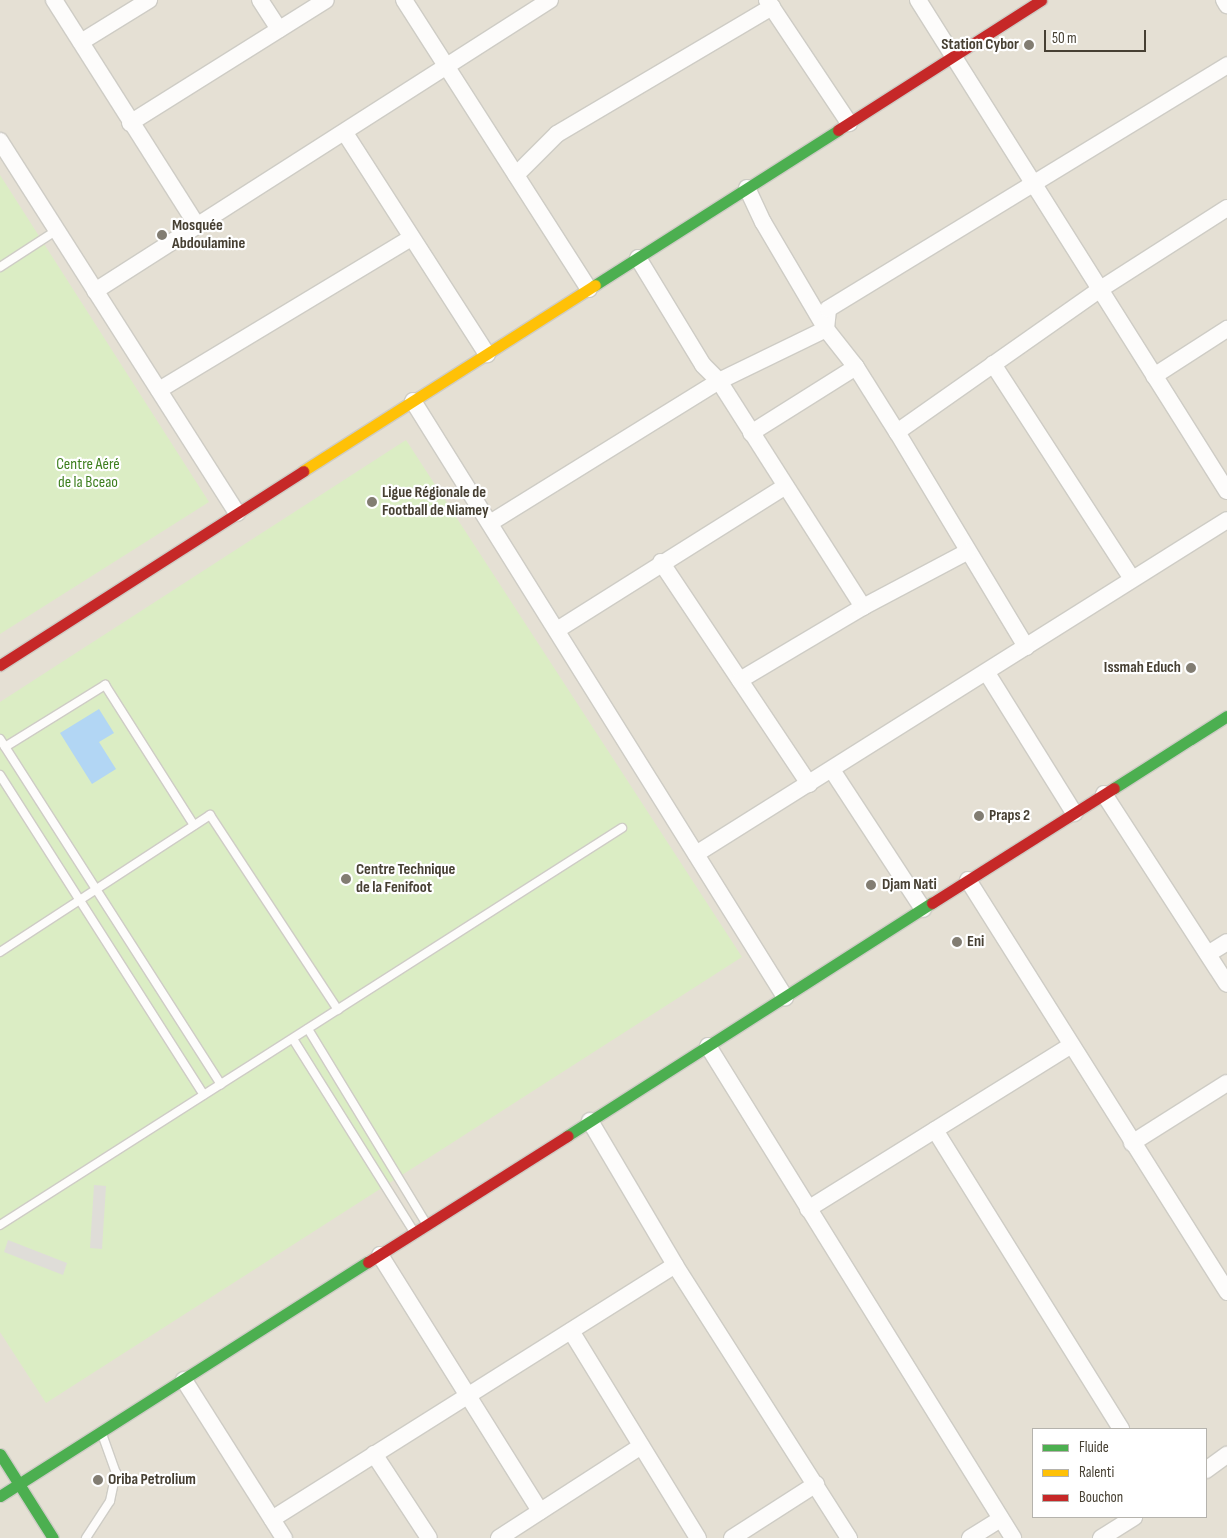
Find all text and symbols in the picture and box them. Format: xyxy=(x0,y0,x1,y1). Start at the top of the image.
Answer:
scale bar xyxy=(1047,20,1150,52)
text: 50 m xyxy=(1052,29,1077,48)
place label: Station Cybor xyxy=(941,35,1019,55)
marker: Station Cybor xyxy=(1023,39,1035,51)
place label: Mosquée Abdoulamine xyxy=(172,216,245,254)
marker: Mosquée Abdoulamine xyxy=(156,229,168,241)
park label: Centre Aéré de la Bceao xyxy=(56,455,120,493)
place label: Ligue Régionale de Football de Niamey xyxy=(382,483,489,521)
marker: Ligue Régionale de Football de Niamey xyxy=(366,496,378,508)
place label: Issmah Educh xyxy=(1104,658,1181,678)
marker: Issmah Educh xyxy=(1185,662,1197,674)
place label: Praps 2 xyxy=(989,806,1030,826)
marker: Praps 2 xyxy=(973,810,985,822)
place label: Centre Technique de la Fenifoot xyxy=(356,860,455,898)
marker: Centre Technique de la Fenifoot xyxy=(340,873,352,885)
place label: Djam Nati xyxy=(882,875,937,895)
marker: Djam Nati xyxy=(864,878,878,892)
place label: Eni xyxy=(967,932,984,952)
marker: Eni xyxy=(951,936,963,948)
legend xyxy=(1032,1428,1207,1518)
text: Fluide xyxy=(1079,1438,1109,1457)
text: Ralenti xyxy=(1079,1463,1114,1482)
place label: Oriba Petrolium xyxy=(108,1470,196,1490)
marker: Oriba Petrolium xyxy=(92,1474,104,1486)
text: Bouchon xyxy=(1079,1488,1123,1507)

